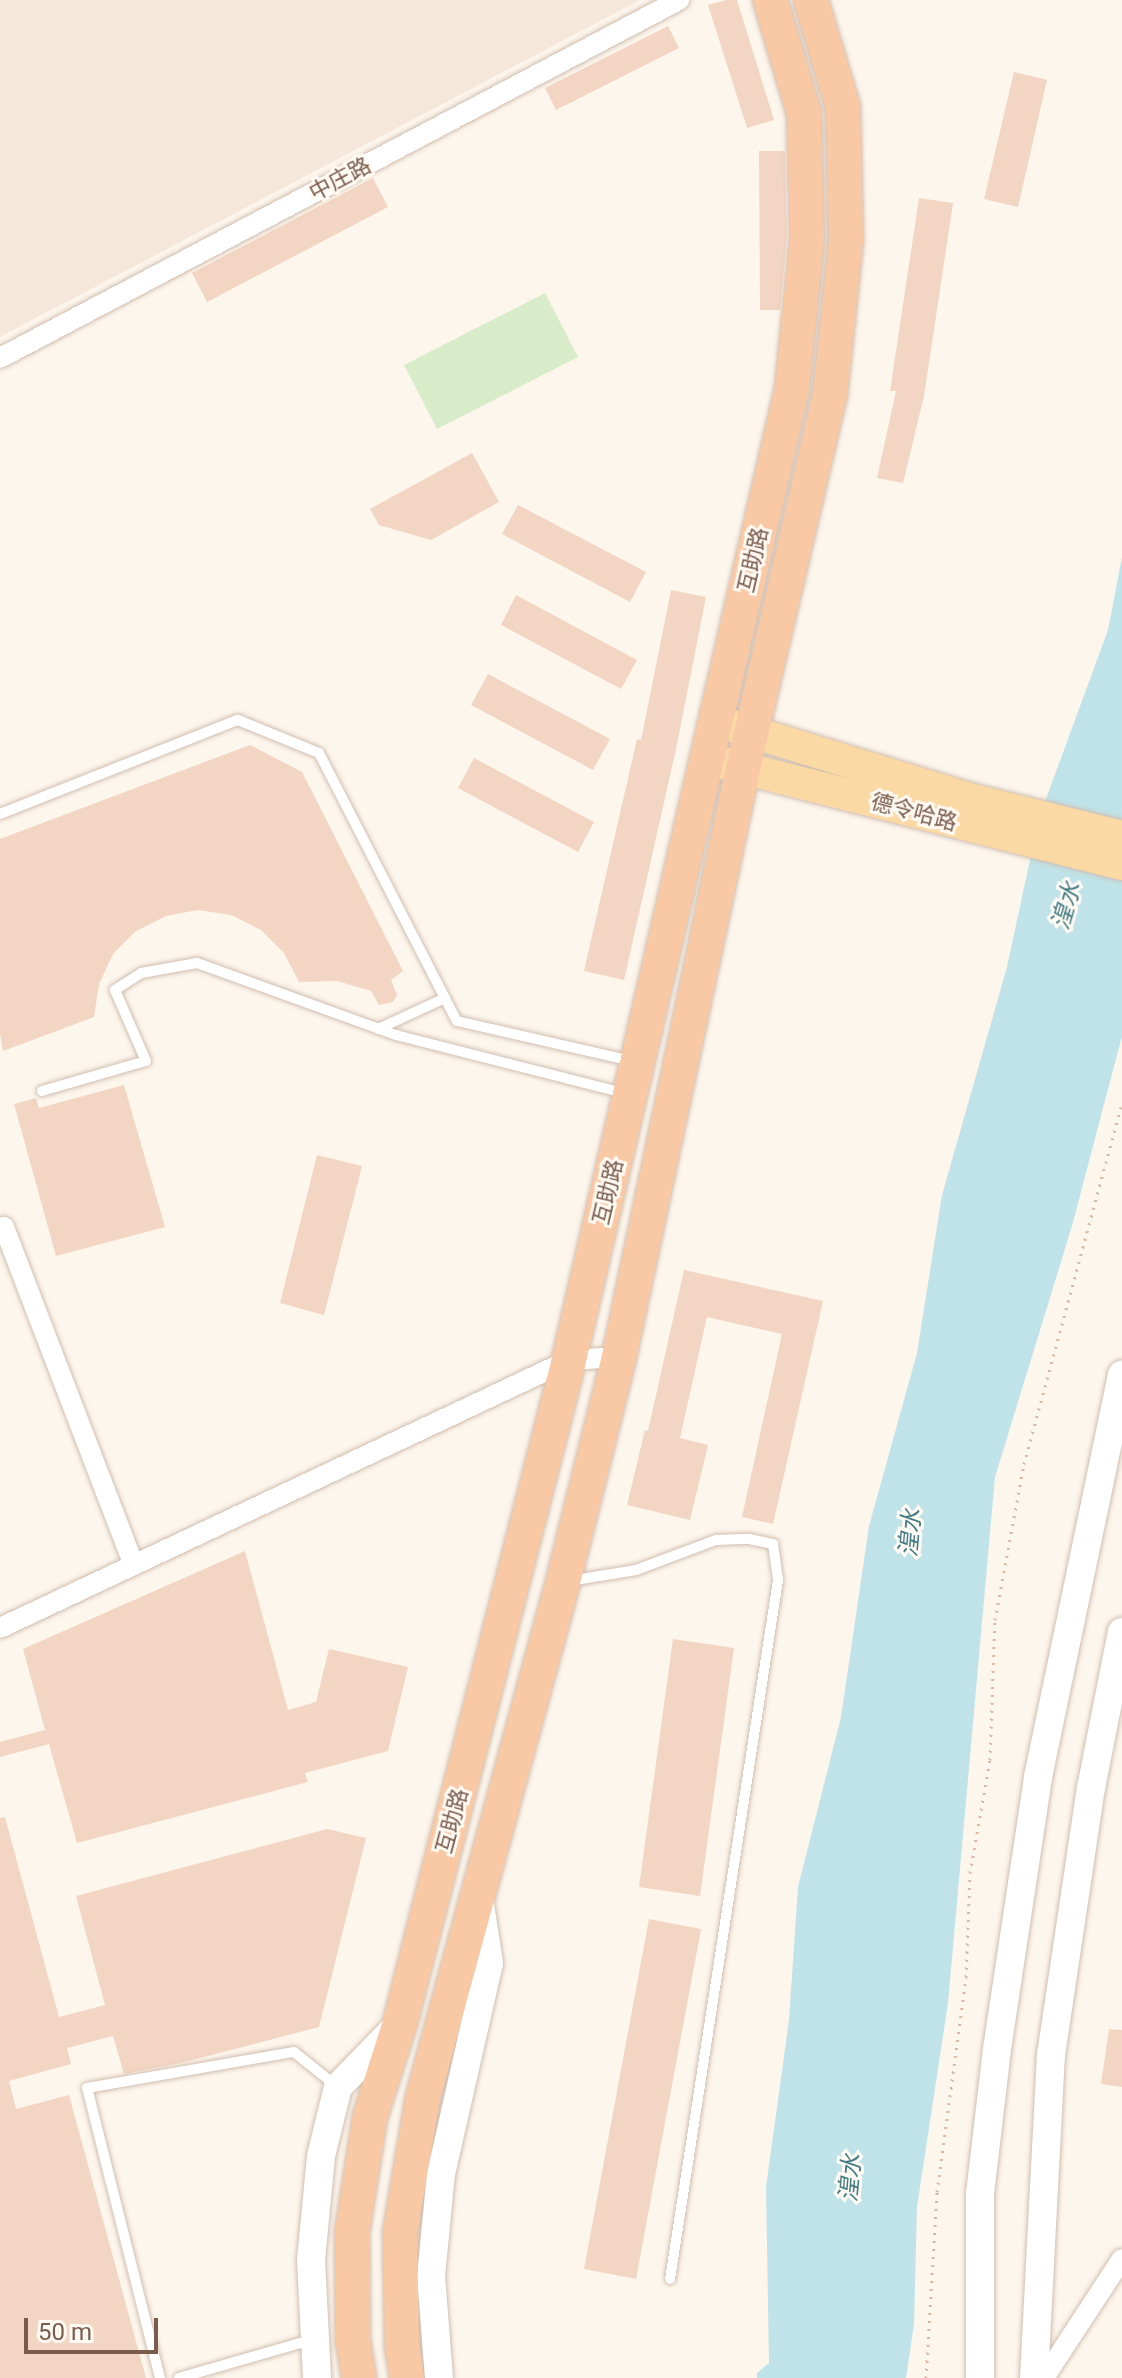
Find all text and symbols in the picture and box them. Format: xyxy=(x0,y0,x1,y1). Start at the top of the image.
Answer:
street label: 中庄路 xyxy=(305,152,375,206)
street label: 互助路 xyxy=(733,525,773,595)
street label: 德令哈路 xyxy=(868,788,960,836)
water label: 湟水 xyxy=(1047,879,1087,933)
street label: 互助路 xyxy=(588,1157,628,1227)
water label: 湟水 xyxy=(895,1508,927,1558)
street label: 互助路 xyxy=(431,1786,473,1856)
water label: 湟水 xyxy=(835,2153,867,2203)
scale bar xyxy=(28,2302,162,2352)
text: 50 m xyxy=(38,2318,92,2346)

